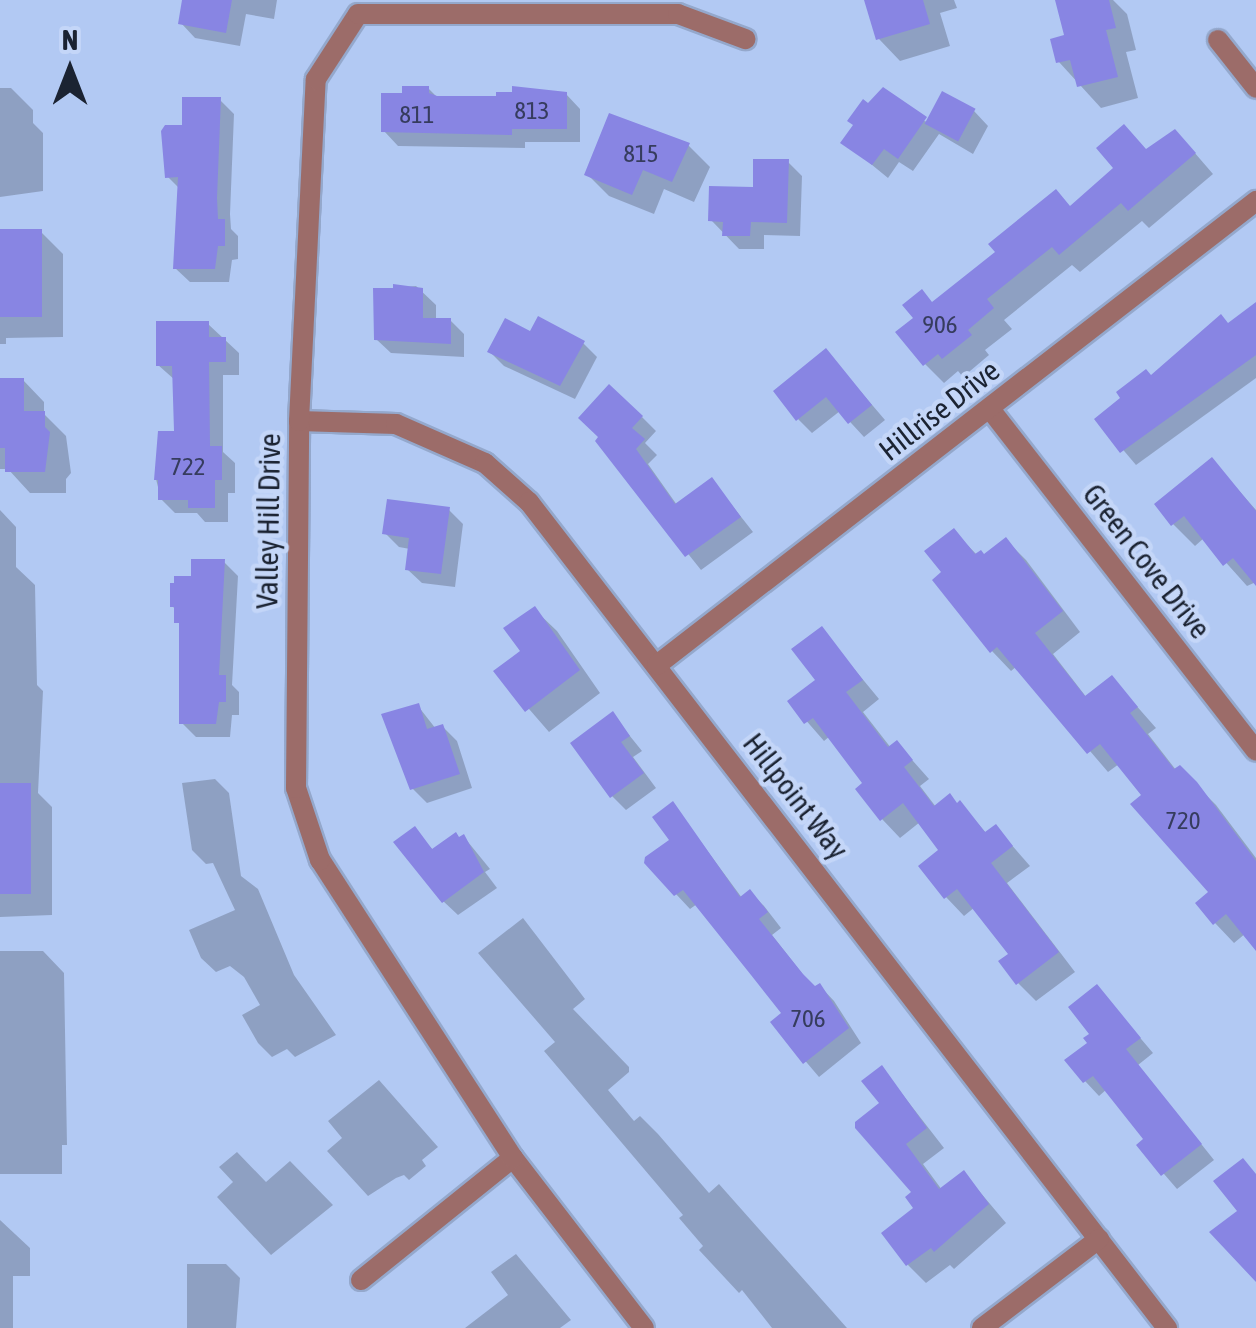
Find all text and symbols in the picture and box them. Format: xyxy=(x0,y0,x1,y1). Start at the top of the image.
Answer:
north arrow xyxy=(20,20,120,120)
text: N xyxy=(62,24,78,56)
house number: 813 xyxy=(514,95,550,125)
house number: 811 xyxy=(399,99,435,129)
house number: 815 xyxy=(623,138,659,168)
house number: 906 xyxy=(922,309,958,339)
street label: Hillrise Drive xyxy=(872,352,1006,468)
street label: Valley Hill Drive xyxy=(248,433,288,609)
house number: 722 xyxy=(170,451,206,481)
street label: Green Cove Drive xyxy=(1076,477,1218,645)
street label: Hillpoint Way xyxy=(736,726,856,866)
house number: 720 xyxy=(1165,805,1201,835)
house number: 706 xyxy=(790,1003,826,1033)

